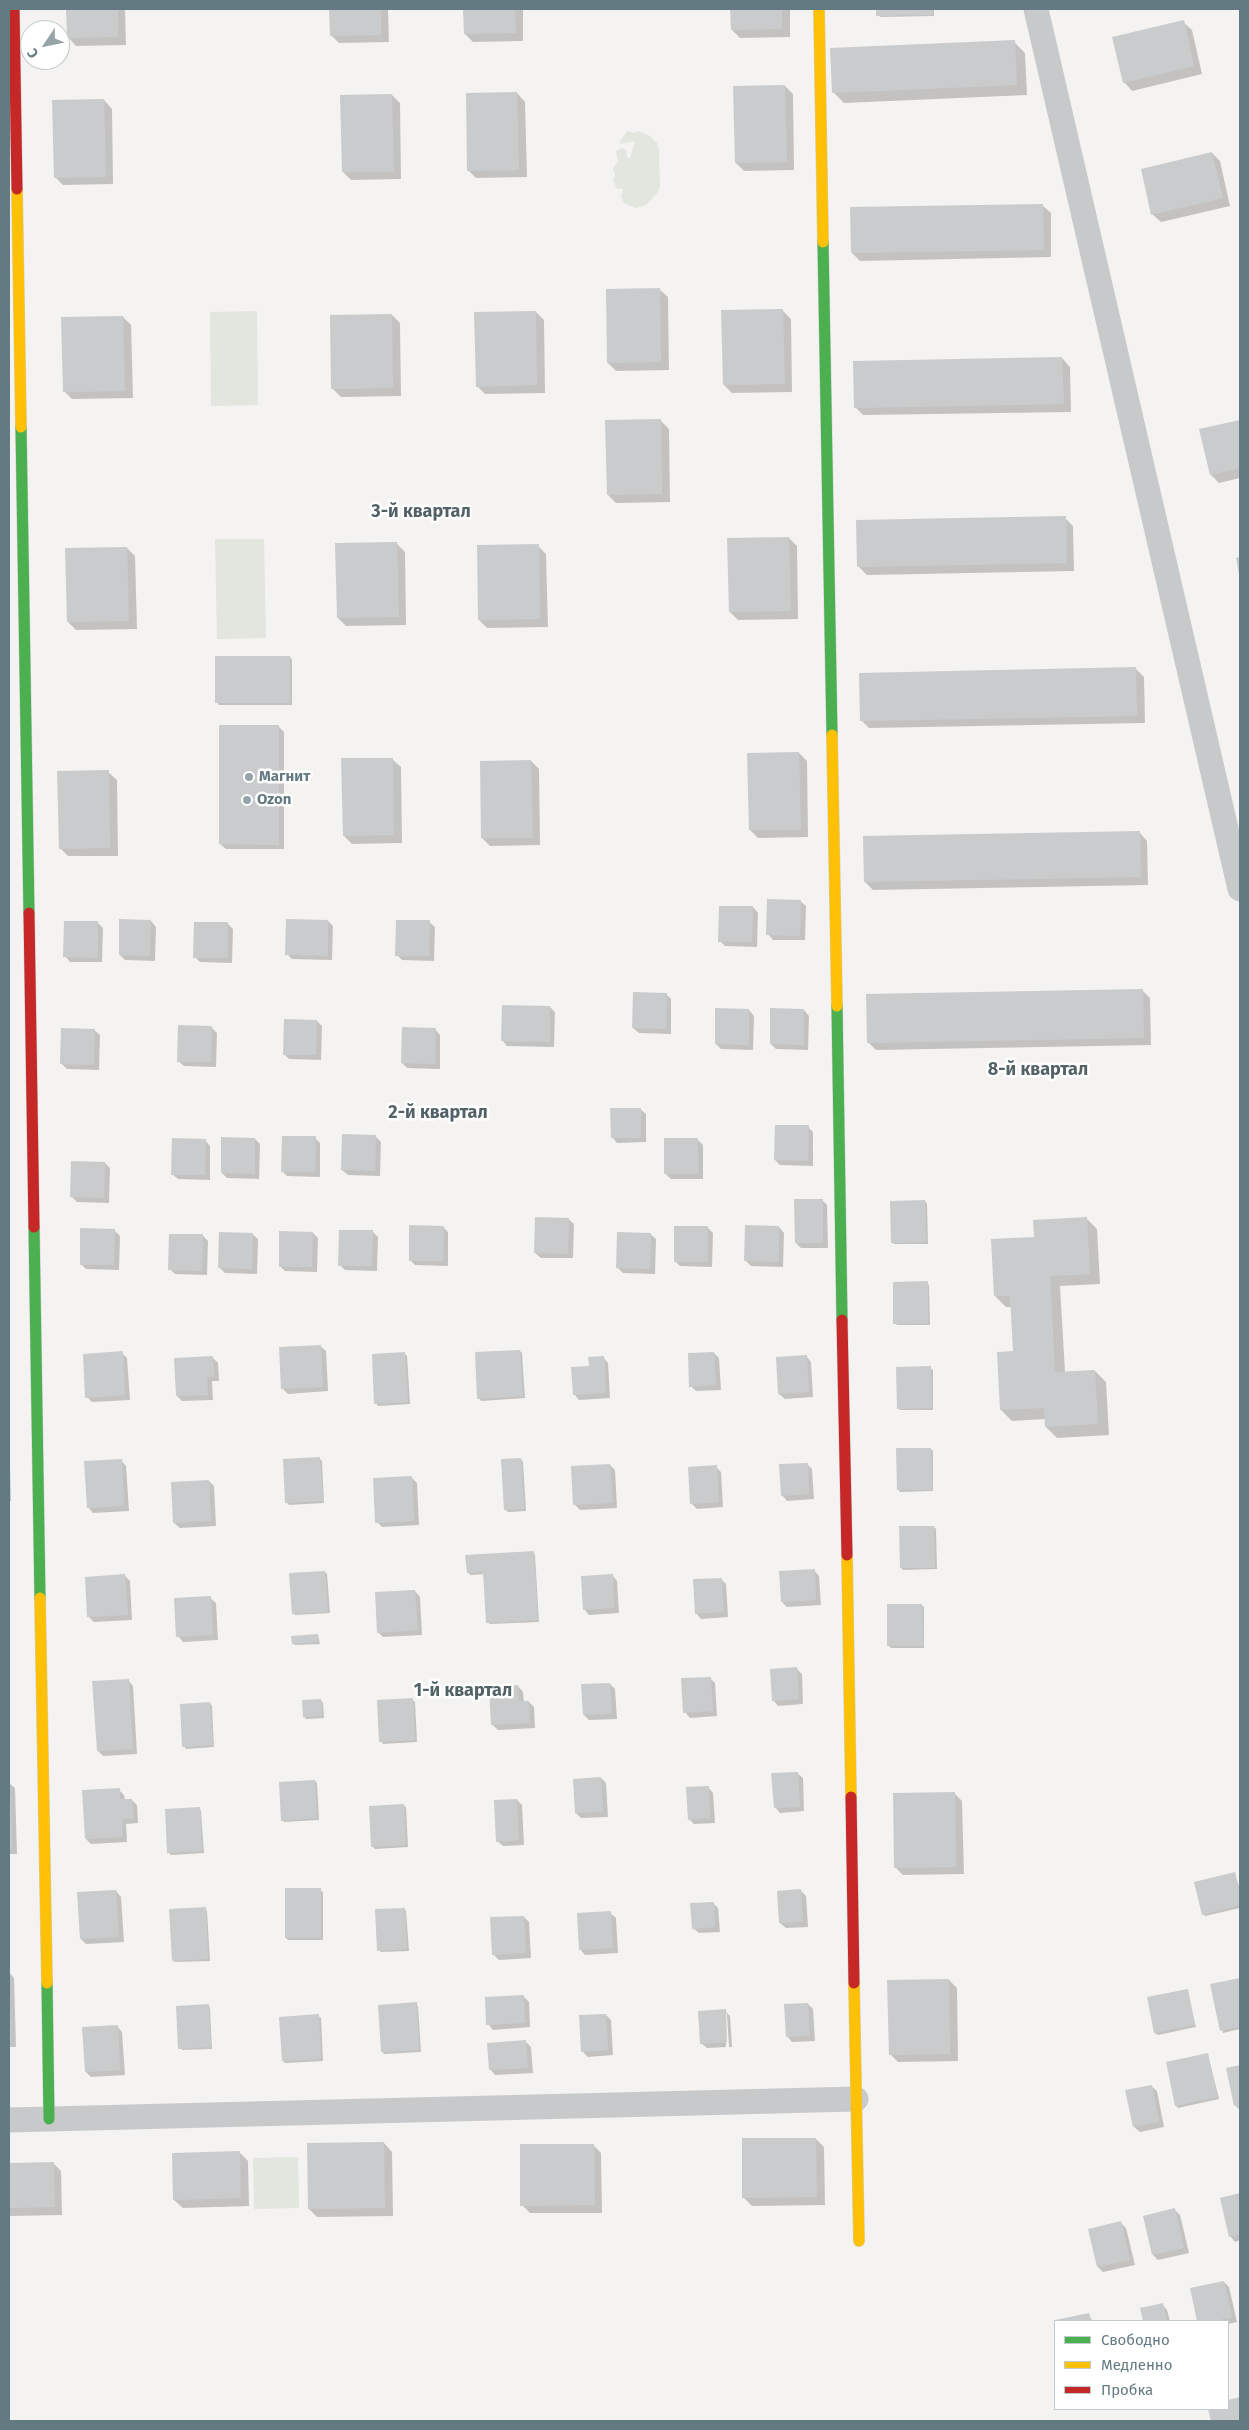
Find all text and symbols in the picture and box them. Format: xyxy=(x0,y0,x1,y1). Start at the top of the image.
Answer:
north arrow xyxy=(20,20,70,70)
text: С xyxy=(24,45,42,61)
district label: 3-й квартал xyxy=(371,501,471,523)
place label: Магнит xyxy=(259,768,310,786)
marker: Магнит xyxy=(243,771,255,783)
place label: Ozon xyxy=(257,791,291,809)
marker: Ozon xyxy=(241,794,253,806)
district label: 8-й квартал xyxy=(988,1059,1088,1081)
district label: 2-й квартал xyxy=(388,1102,488,1124)
district label: 1-й квартал xyxy=(414,1680,512,1702)
legend xyxy=(1054,2320,1229,2410)
text: Свободно xyxy=(1101,2331,1170,2349)
text: Медленно xyxy=(1101,2356,1173,2374)
text: Пробка xyxy=(1101,2381,1153,2399)

